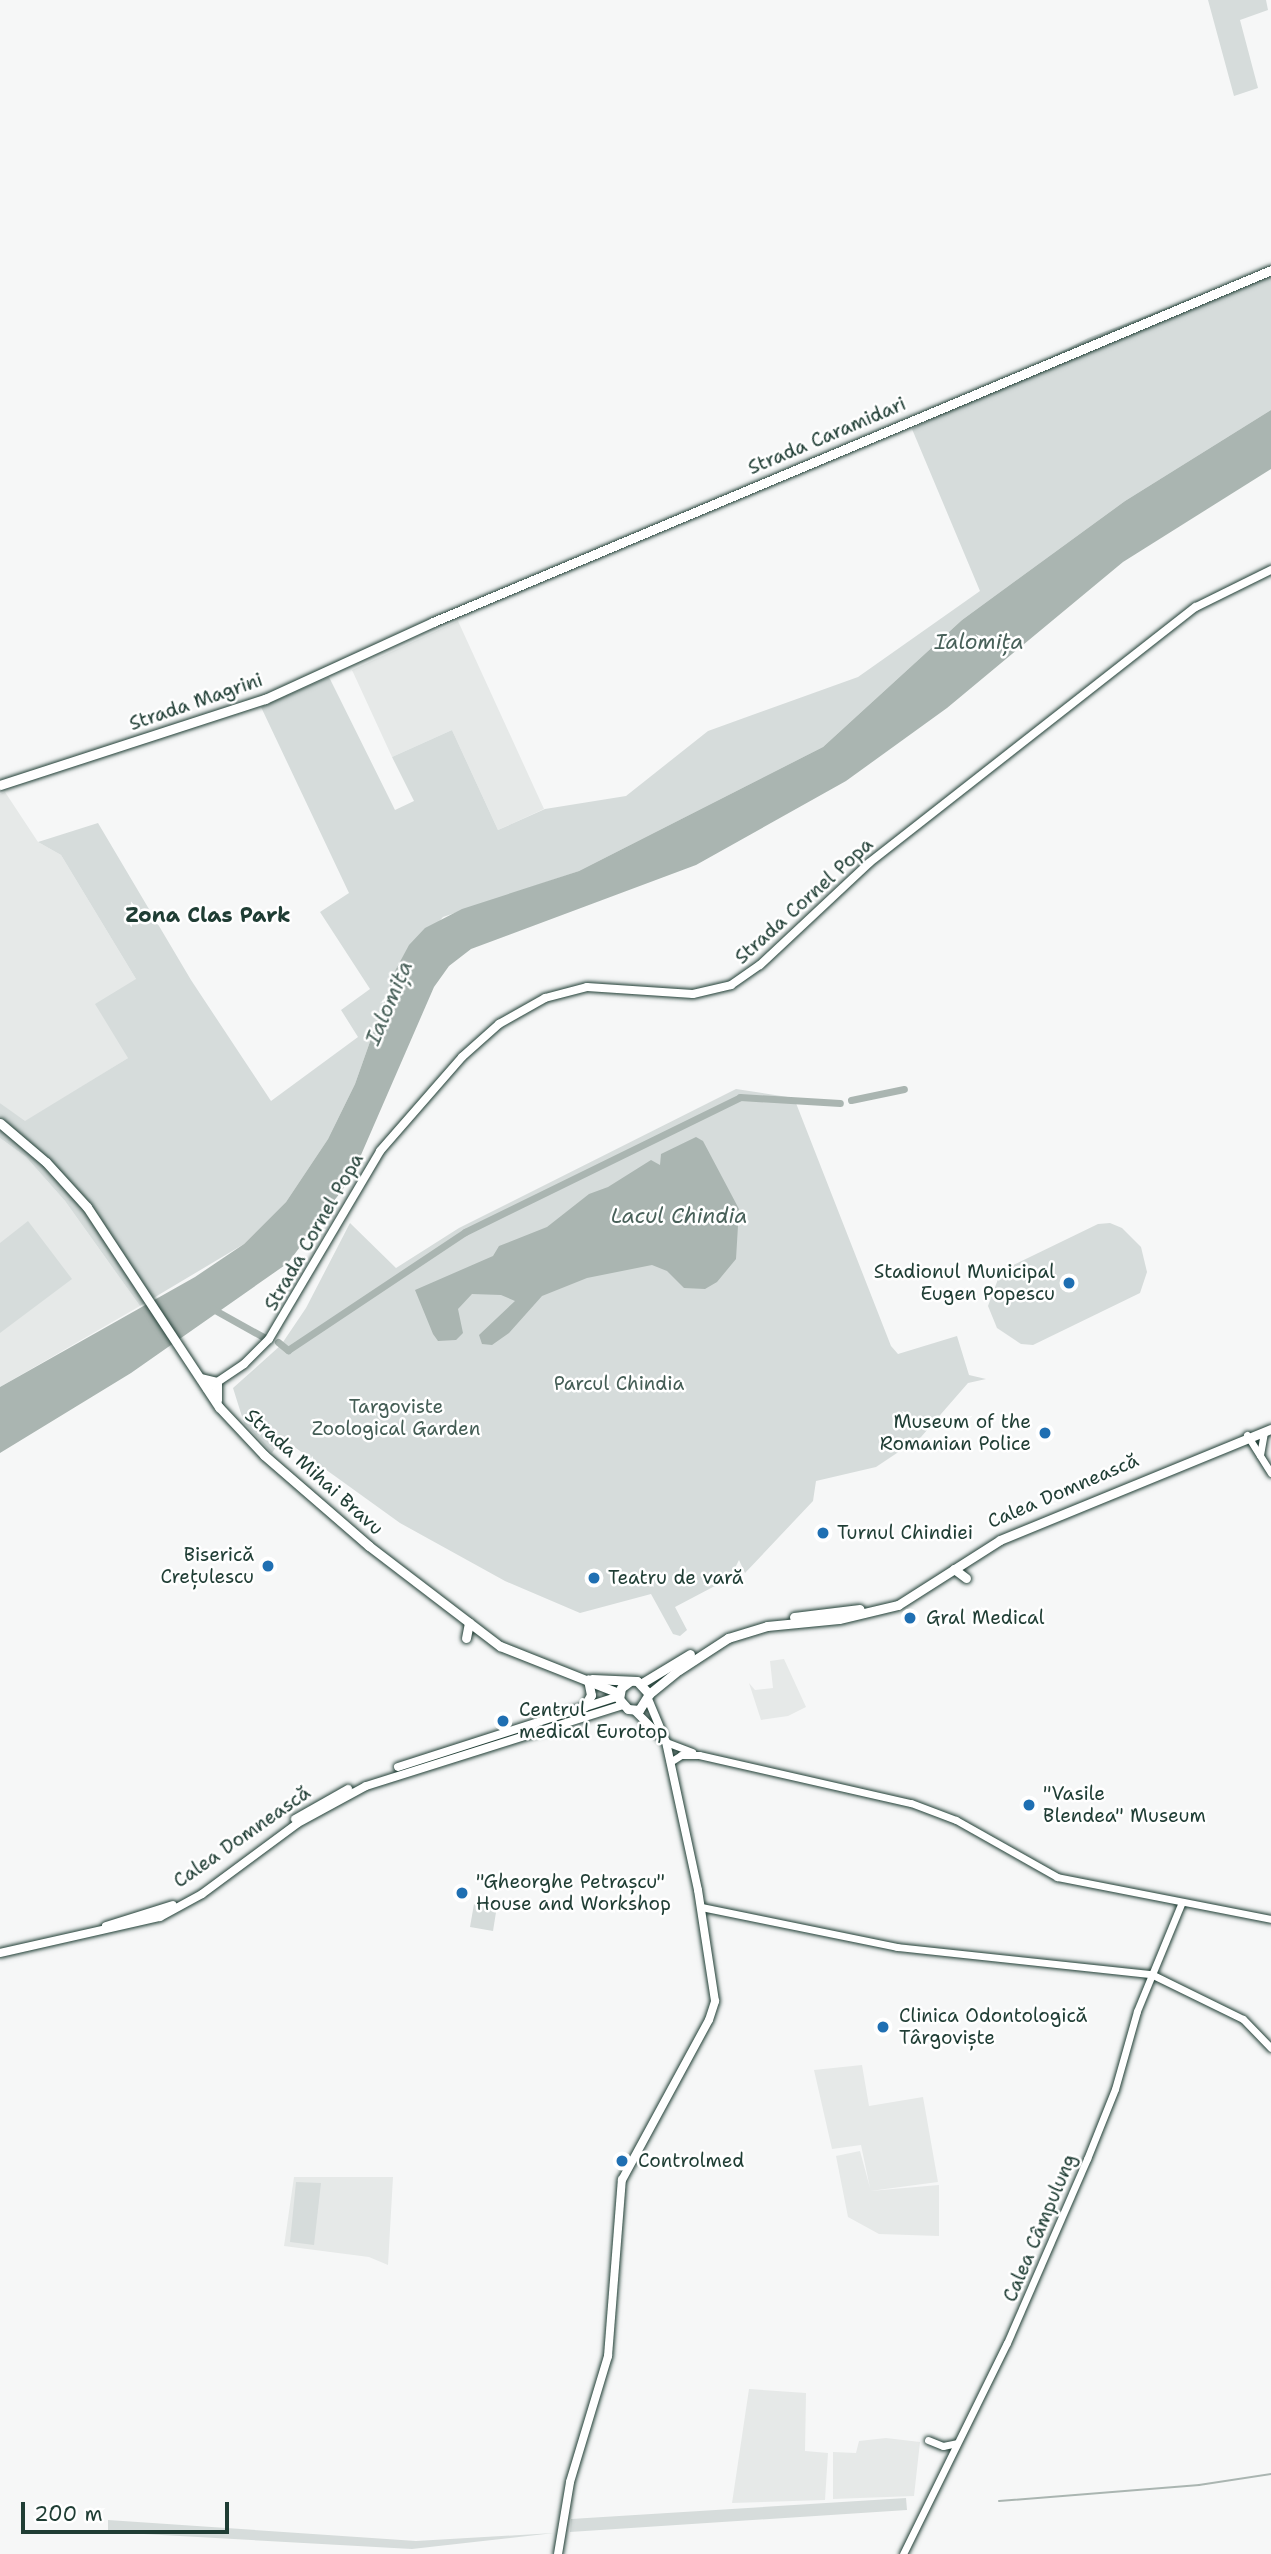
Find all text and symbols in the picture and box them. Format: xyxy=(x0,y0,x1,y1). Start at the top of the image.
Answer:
street label: Strada Caramidari xyxy=(745,392,909,480)
water label: Ialomița xyxy=(935,629,1023,655)
street label: Strada Magrini xyxy=(126,668,266,736)
street label: Strada Cornel Popa xyxy=(730,833,878,969)
district label: Zona Clas Park xyxy=(125,902,291,928)
water label: Ialomița xyxy=(360,957,418,1049)
street label: Strada Cornel Popa xyxy=(260,1149,368,1315)
water label: Lacul Chindia xyxy=(611,1203,747,1229)
place label: Stadionul Municipal Eugen Popescu xyxy=(874,1261,1055,1305)
marker: Stadionul Municipal Eugen Popescu xyxy=(1061,1275,1077,1291)
park label: Parcul Chindia xyxy=(554,1373,684,1395)
park label: Targoviste Zoological Garden xyxy=(312,1396,480,1440)
street label: Strada Mihai Bravu xyxy=(240,1404,388,1540)
place label: Museum of the Romanian Police xyxy=(880,1411,1031,1455)
marker: Museum of the Romanian Police xyxy=(1037,1425,1053,1441)
street label: Calea Domnească xyxy=(984,1449,1142,1533)
place label: Turnul Chindiei xyxy=(837,1522,973,1544)
marker: Turnul Chindiei xyxy=(815,1525,831,1541)
place label: Biserică Crețulescu xyxy=(160,1544,254,1588)
marker: Biserică Crețulescu xyxy=(260,1558,276,1574)
place label: Teatru de vară xyxy=(608,1567,744,1589)
marker: Teatru de vară xyxy=(586,1570,602,1586)
place label: Gral Medical xyxy=(926,1607,1045,1629)
marker: Gral Medical xyxy=(900,1608,920,1628)
place label: Centrul medical Eurotop xyxy=(519,1699,667,1743)
marker: Centrul medical Eurotop xyxy=(493,1711,513,1731)
street label: Calea Domnească xyxy=(169,1781,315,1893)
place label: "Vasile Blendea" Museum xyxy=(1043,1783,1206,1827)
marker: "Vasile Blendea" Museum xyxy=(1021,1797,1037,1813)
place label: "Gheorghe Petrașcu" House and Workshop xyxy=(476,1871,671,1915)
marker: "Gheorghe Petrașcu" House and Workshop xyxy=(454,1885,470,1901)
place label: Clinica Odontologică Târgoviște xyxy=(899,2005,1087,2049)
marker: Clinica Odontologică Târgoviște xyxy=(873,2017,893,2037)
place label: Controlmed xyxy=(638,2150,744,2172)
marker: Controlmed xyxy=(612,2151,632,2171)
street label: Calea Câmpulung xyxy=(999,2151,1081,2305)
scale bar xyxy=(24,2488,233,2532)
text: 200 m xyxy=(34,2500,103,2528)

